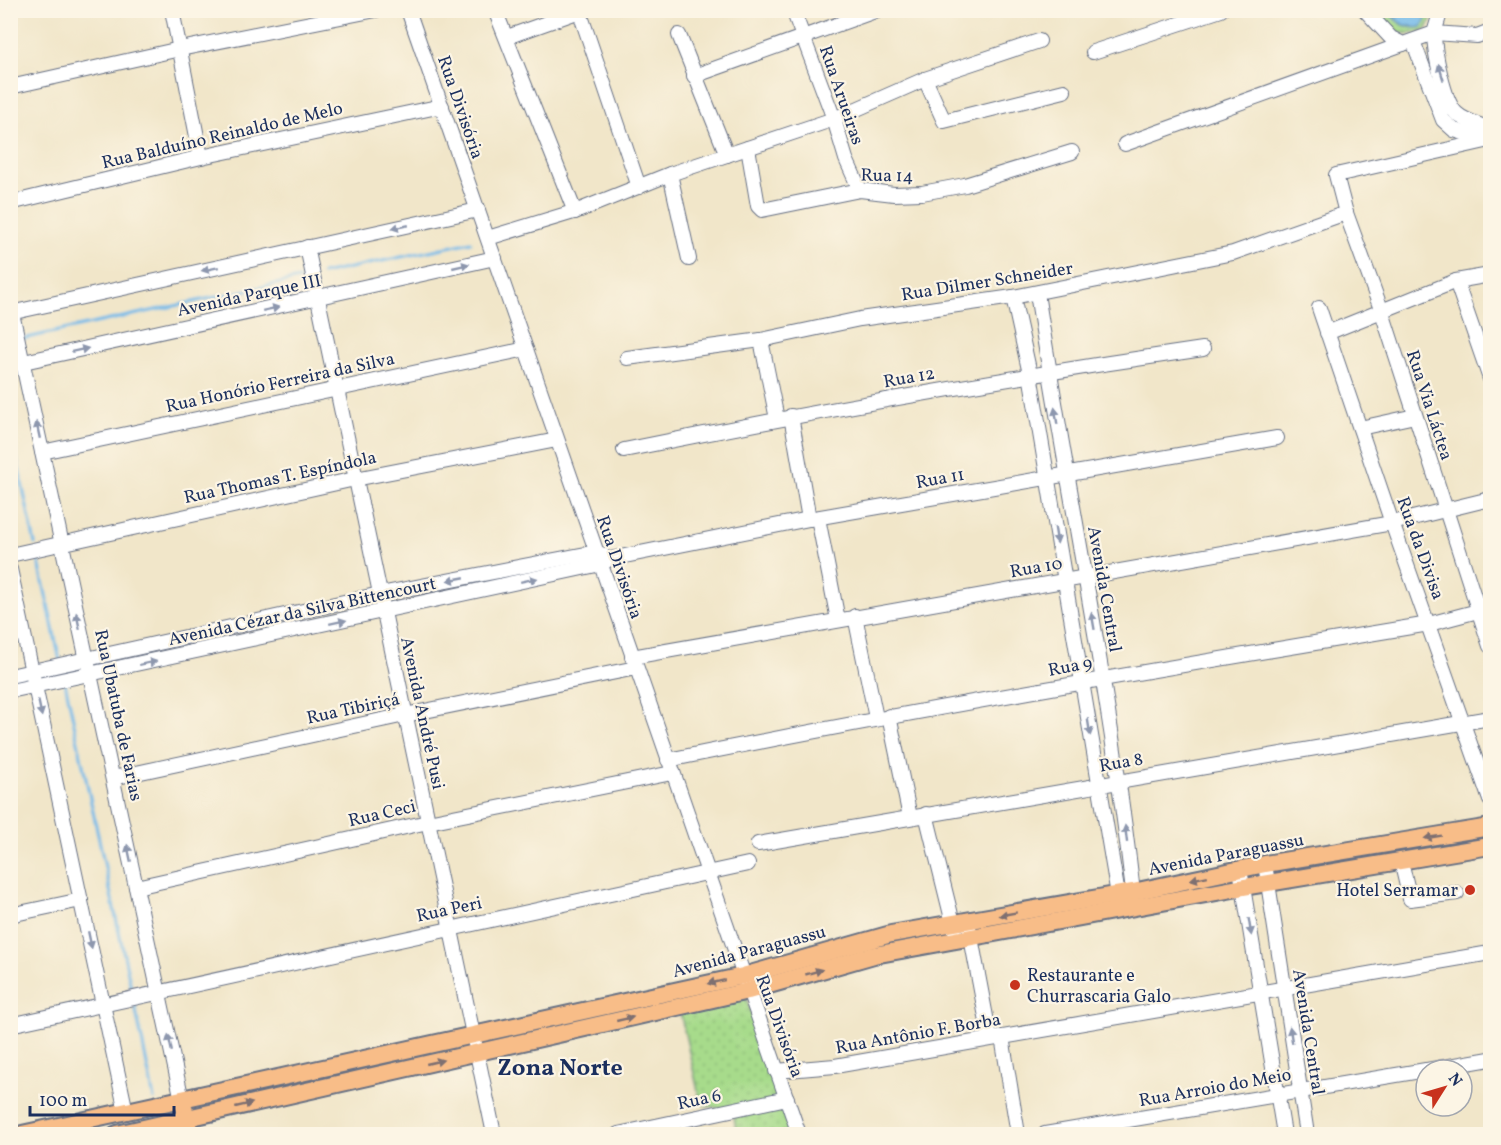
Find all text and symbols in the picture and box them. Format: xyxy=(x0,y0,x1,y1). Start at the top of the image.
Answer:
street label: Rua Arueiras xyxy=(812,42,869,149)
street label: Rua Divisória xyxy=(430,52,489,163)
one-way arrow xyxy=(1436,63,1445,81)
street label: Rua Balduíno Reinaldo de Melo xyxy=(99,97,345,176)
street label: Rua 14 xyxy=(860,164,914,189)
one-way arrow xyxy=(391,223,410,232)
street label: Rua Dilmer Schneider xyxy=(899,256,1075,308)
one-way arrow xyxy=(452,260,470,270)
one-way arrow xyxy=(201,264,219,274)
street label: Avenida Parque III xyxy=(175,269,324,324)
one-way arrow xyxy=(262,304,281,313)
one-way arrow xyxy=(71,345,90,354)
street label: Rua Honório Ferreira da Silva xyxy=(164,347,397,420)
street label: Rua Via Láctea xyxy=(1399,347,1458,464)
street label: Rua 12 xyxy=(882,362,937,395)
one-way arrow xyxy=(1052,406,1061,425)
one-way arrow xyxy=(33,421,42,440)
street label: Rua Thomas T. Espíndola xyxy=(182,446,379,511)
street label: Rua 11 xyxy=(914,463,967,496)
street label: Rua da Divisa xyxy=(1389,494,1450,604)
street label: Rua Divisória xyxy=(589,512,648,623)
street label: Avenida Central xyxy=(1080,524,1127,654)
one-way arrow xyxy=(1052,525,1061,544)
street label: Rua 10 xyxy=(1008,552,1065,585)
street label: Avenida Cézar da Silva Bittencourt xyxy=(166,572,438,653)
one-way arrow xyxy=(446,575,465,584)
one-way arrow xyxy=(519,575,538,584)
one-way arrow xyxy=(1089,611,1098,630)
one-way arrow xyxy=(73,612,83,630)
one-way arrow xyxy=(329,616,347,626)
street label: Rua Ubatuba de Farias xyxy=(87,627,148,803)
street label: Avenida André Pusi xyxy=(393,635,450,792)
street label: Rua 9 xyxy=(1046,651,1094,684)
one-way arrow xyxy=(138,658,157,667)
street label: Rua Tibiriçá xyxy=(304,687,402,732)
one-way arrow xyxy=(36,699,46,718)
one-way arrow xyxy=(1084,718,1093,737)
street label: Rua 8 xyxy=(1097,747,1145,780)
street label: Rua Ceci xyxy=(346,795,419,834)
one-way arrow xyxy=(1121,824,1131,843)
street label: Avenida Paraguassu xyxy=(1146,828,1306,883)
one-way arrow xyxy=(1423,832,1442,841)
one-way arrow xyxy=(124,843,133,862)
one-way arrow xyxy=(1190,874,1209,883)
place label: Hotel Serramar xyxy=(1336,879,1458,904)
marker: Hotel Serramar xyxy=(1463,883,1477,897)
street label: Rua Peri xyxy=(414,891,484,930)
one-way arrow xyxy=(998,910,1017,919)
one-way arrow xyxy=(1246,917,1255,936)
street label: Avenida Paraguassu xyxy=(670,920,829,985)
one-way arrow xyxy=(86,931,95,950)
place label: Restaurante e Churrascaria Galo xyxy=(1027,964,1171,1010)
one-way arrow xyxy=(805,967,823,976)
street label: Avenida Central xyxy=(1285,967,1330,1097)
street label: Rua Divisória xyxy=(748,972,809,1081)
one-way arrow xyxy=(706,978,725,987)
marker: Restaurante e Churrascaria Galo xyxy=(1008,978,1022,992)
street label: Rua Antônio F. Borba xyxy=(834,1008,1003,1061)
one-way arrow xyxy=(616,1014,635,1023)
one-way arrow xyxy=(1286,1026,1295,1045)
one-way arrow xyxy=(165,1033,174,1052)
district label: Zona Norte xyxy=(497,1052,623,1086)
one-way arrow xyxy=(425,1057,444,1066)
north arrow xyxy=(1414,1058,1474,1118)
street label: Rua Arroio do Meio xyxy=(1137,1063,1293,1114)
text: N xyxy=(1442,1069,1467,1092)
scale bar xyxy=(30,1079,174,1117)
street label: Rua 6 xyxy=(675,1084,723,1117)
text: 100 m xyxy=(39,1089,88,1114)
one-way arrow xyxy=(235,1099,254,1109)

